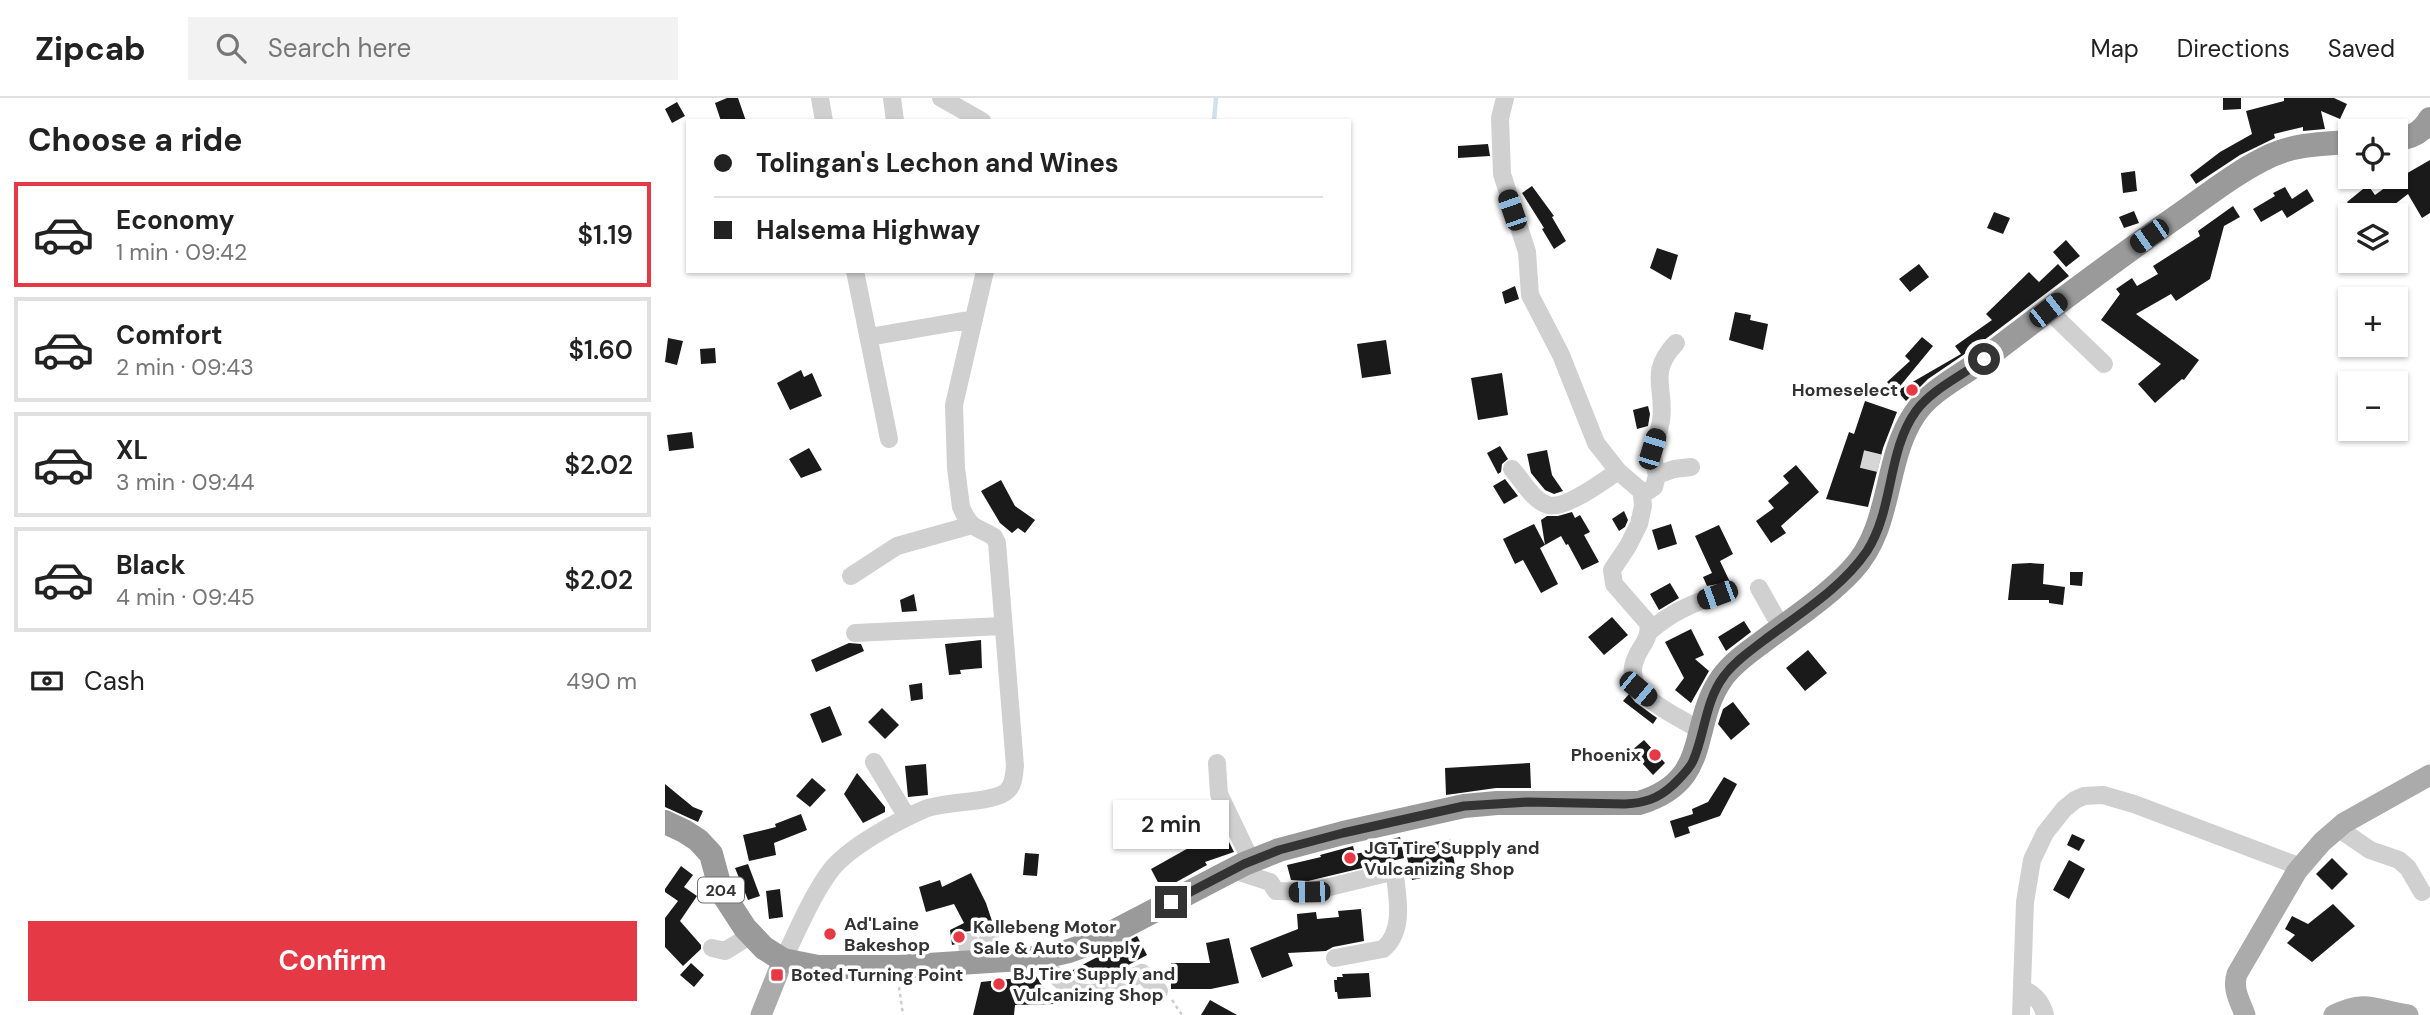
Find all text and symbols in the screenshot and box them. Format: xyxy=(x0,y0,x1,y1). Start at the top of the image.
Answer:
search box xyxy=(188,17,678,80)
text: Zipcab xyxy=(35,27,146,70)
icon: search xyxy=(212,29,250,67)
text: Search here xyxy=(268,31,411,65)
text: Map xyxy=(2091,33,2139,64)
text: Directions xyxy=(2177,33,2290,64)
text: Saved xyxy=(2328,33,2395,64)
text: Choose a ride xyxy=(28,119,243,161)
map controls xyxy=(2338,119,2408,441)
button: locate xyxy=(2338,119,2408,189)
text: Tolingan's Lechon and Wines xyxy=(756,146,1119,180)
car xyxy=(1496,187,1529,233)
icon: car xyxy=(32,203,95,266)
text: Economy xyxy=(116,203,234,237)
button: layers xyxy=(2338,203,2408,273)
text: Halsema Highway xyxy=(756,213,980,247)
car xyxy=(2126,215,2173,257)
text: $1.19 xyxy=(578,218,633,252)
text: 1 min · 09:42 xyxy=(116,237,247,267)
button: + xyxy=(2338,287,2408,357)
car xyxy=(2025,289,2072,331)
icon: car xyxy=(32,318,95,381)
text: Comfort xyxy=(116,318,222,352)
text: $1.60 xyxy=(568,333,633,367)
route start xyxy=(1968,343,2000,375)
text: 2 min · 09:43 xyxy=(116,352,254,382)
button: − xyxy=(2338,371,2408,441)
place label: Homeselect xyxy=(1792,378,1898,402)
marker: Homeselect xyxy=(1904,382,1920,398)
car xyxy=(1636,426,1669,472)
icon: car xyxy=(32,433,95,496)
text: XL xyxy=(116,433,148,467)
text: $2.02 xyxy=(564,448,633,482)
text: 3 min · 09:44 xyxy=(116,467,254,497)
icon: car xyxy=(32,548,95,611)
text: Black xyxy=(116,548,186,582)
text: $2.02 xyxy=(564,563,633,597)
car xyxy=(1694,578,1741,612)
text: 4 min · 09:45 xyxy=(116,582,255,612)
icon: cash xyxy=(28,662,66,700)
text: Cash xyxy=(84,664,145,698)
text: 490 m xyxy=(566,666,637,696)
car xyxy=(1616,667,1661,711)
place label: Phoenix xyxy=(1571,743,1641,767)
marker: Phoenix xyxy=(1647,747,1663,763)
callout: 2 min xyxy=(1113,800,1229,850)
text: 2 min xyxy=(1141,809,1201,839)
place label: JGT Tire Supply and Vulcanizing Shop xyxy=(1364,836,1540,881)
marker: JGT Tire Supply and Vulcanizing Shop xyxy=(1342,850,1358,866)
road number: 204 xyxy=(698,877,744,902)
car xyxy=(1288,881,1331,903)
route end xyxy=(1155,886,1187,918)
place label: Ad'Laine Bakeshop xyxy=(844,912,930,957)
place label: Kollebeng Motor Sale & Auto Supply xyxy=(973,915,1140,960)
button: Confirm xyxy=(28,921,637,1001)
marker: Ad'Laine Bakeshop xyxy=(822,926,838,942)
marker: Kollebeng Motor Sale & Auto Supply xyxy=(951,929,967,945)
place label: BJ Tire Supply and Vulcanizing Shop xyxy=(1013,962,1175,1007)
place label: Boted Turning Point xyxy=(791,963,963,987)
marker: Boted Turning Point xyxy=(769,967,785,983)
marker: BJ Tire Supply and Vulcanizing Shop xyxy=(991,976,1007,992)

